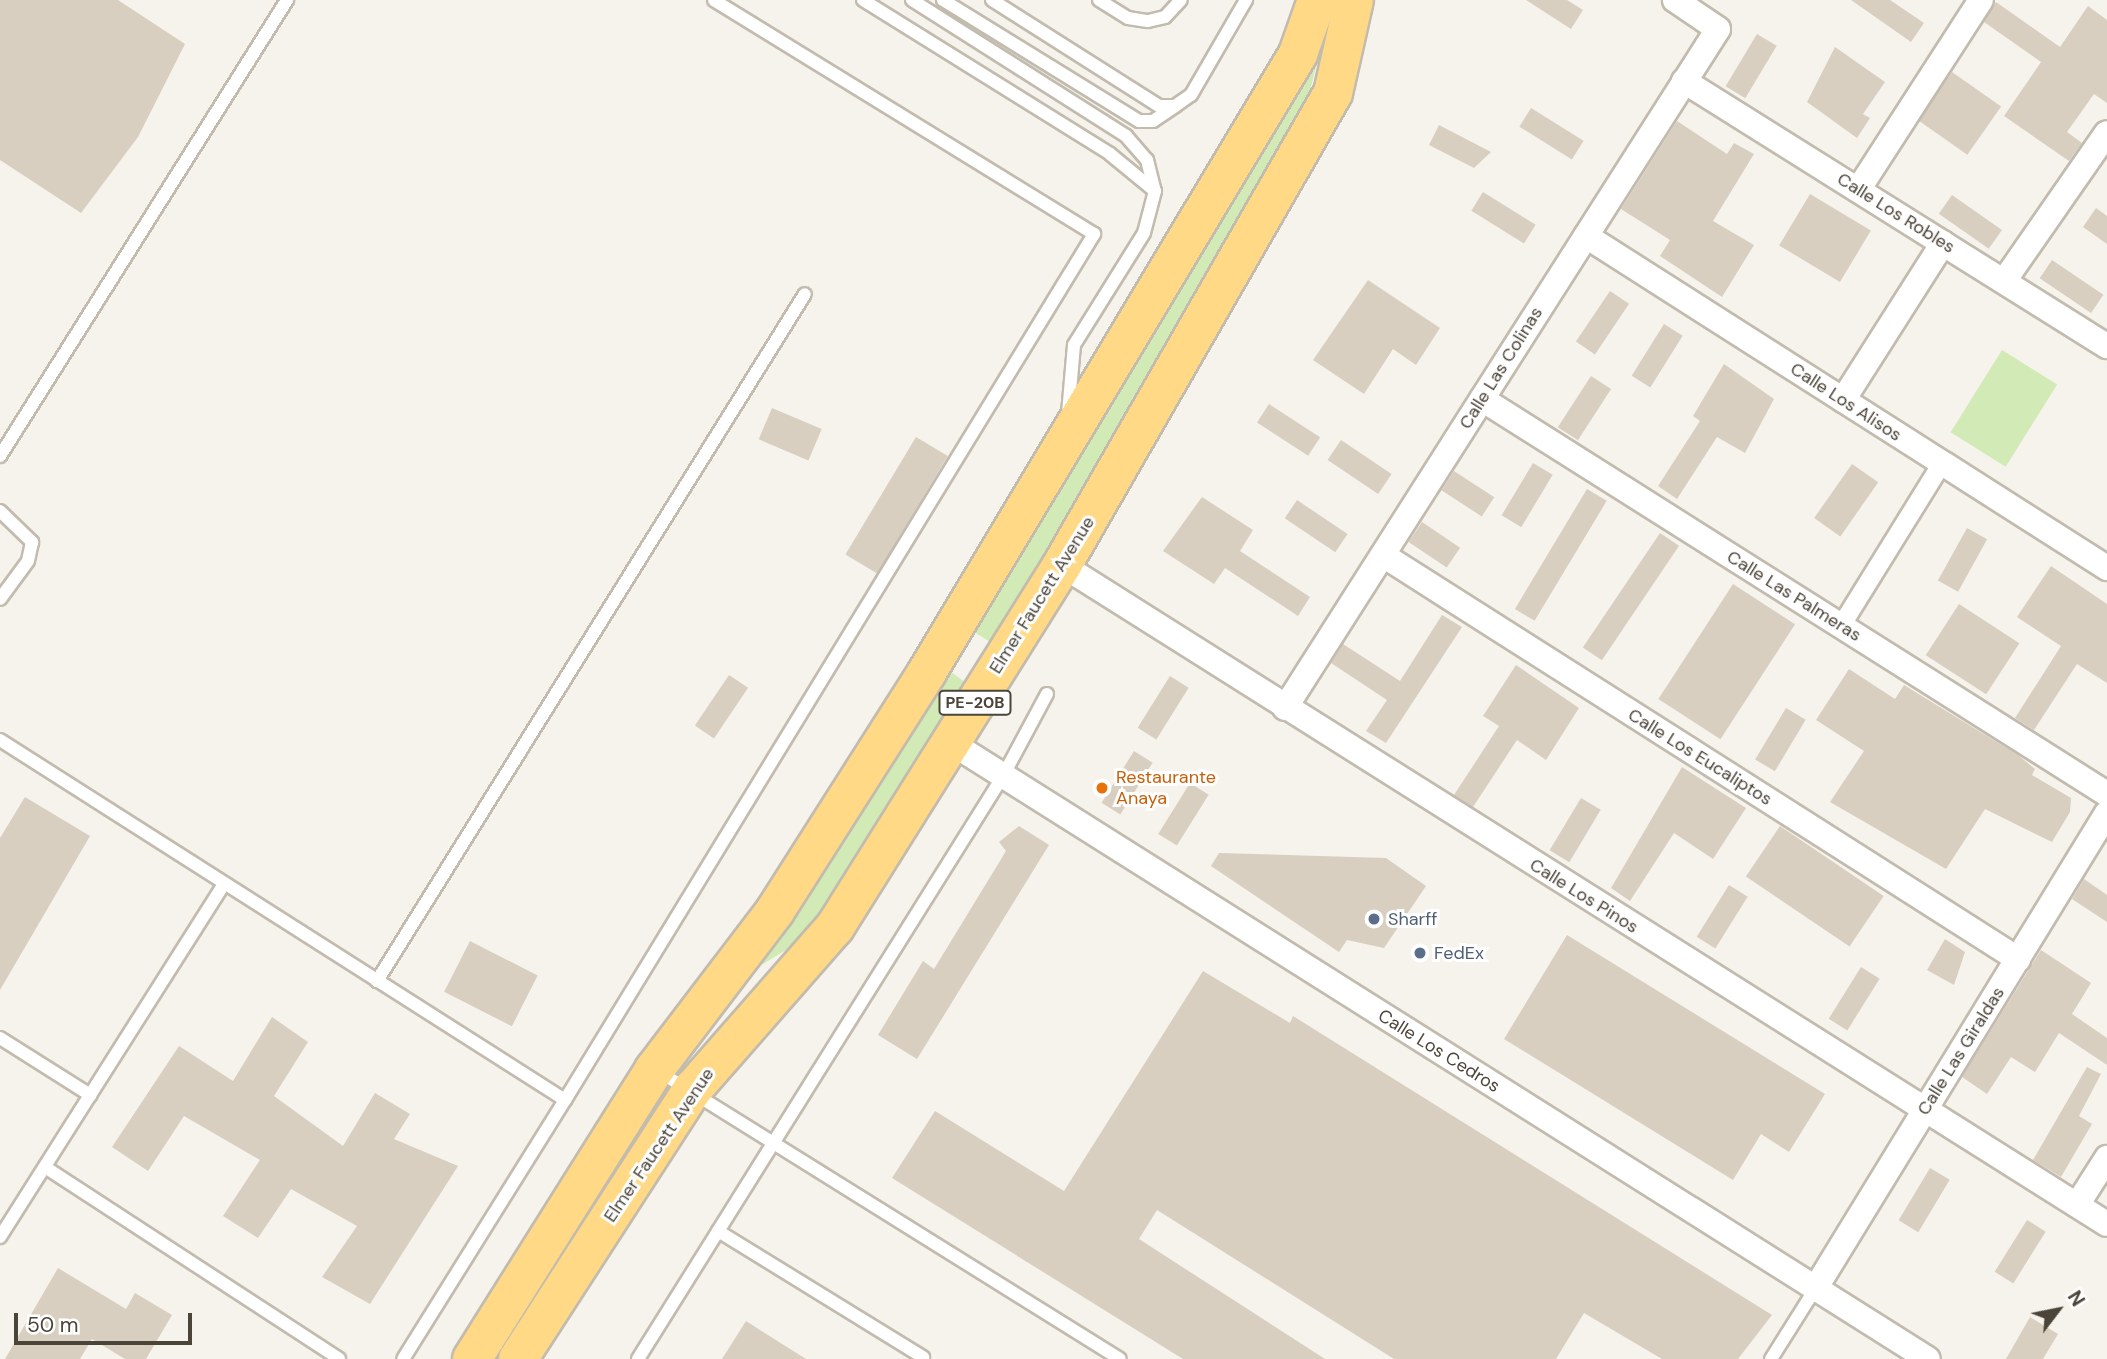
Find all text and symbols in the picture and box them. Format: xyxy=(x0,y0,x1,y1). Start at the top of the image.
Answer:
street label: Calle Los Robles xyxy=(1833,168,1959,258)
street label: Calle Las Colinas xyxy=(1455,303,1547,433)
street label: Calle Los Alisos xyxy=(1786,358,1906,446)
street label: Elmer Faucett Avenue xyxy=(985,512,1099,678)
street label: Calle Las Palmeras xyxy=(1723,546,1865,646)
road number: PE-20B xyxy=(938,690,1012,716)
street label: Calle Los Eucaliptos xyxy=(1624,704,1776,810)
place label: Restaurante Anaya xyxy=(1116,767,1216,810)
marker: Restaurante Anaya xyxy=(1094,780,1110,796)
street label: Calle Los Pinos xyxy=(1526,854,1642,938)
place label: Sharff xyxy=(1388,908,1437,930)
marker: Sharff xyxy=(1366,911,1382,927)
place label: FedEx xyxy=(1434,942,1484,964)
marker: FedEx xyxy=(1412,945,1428,961)
street label: Calle Las Giraldas xyxy=(1913,983,2009,1119)
street label: Calle Los Cedros xyxy=(1374,1005,1504,1097)
street label: Elmer Faucett Avenue xyxy=(599,1064,719,1226)
north arrow xyxy=(2023,1275,2093,1345)
text: N xyxy=(2062,1286,2091,1311)
scale bar xyxy=(18,1300,196,1344)
text: 50 m xyxy=(27,1311,78,1339)

